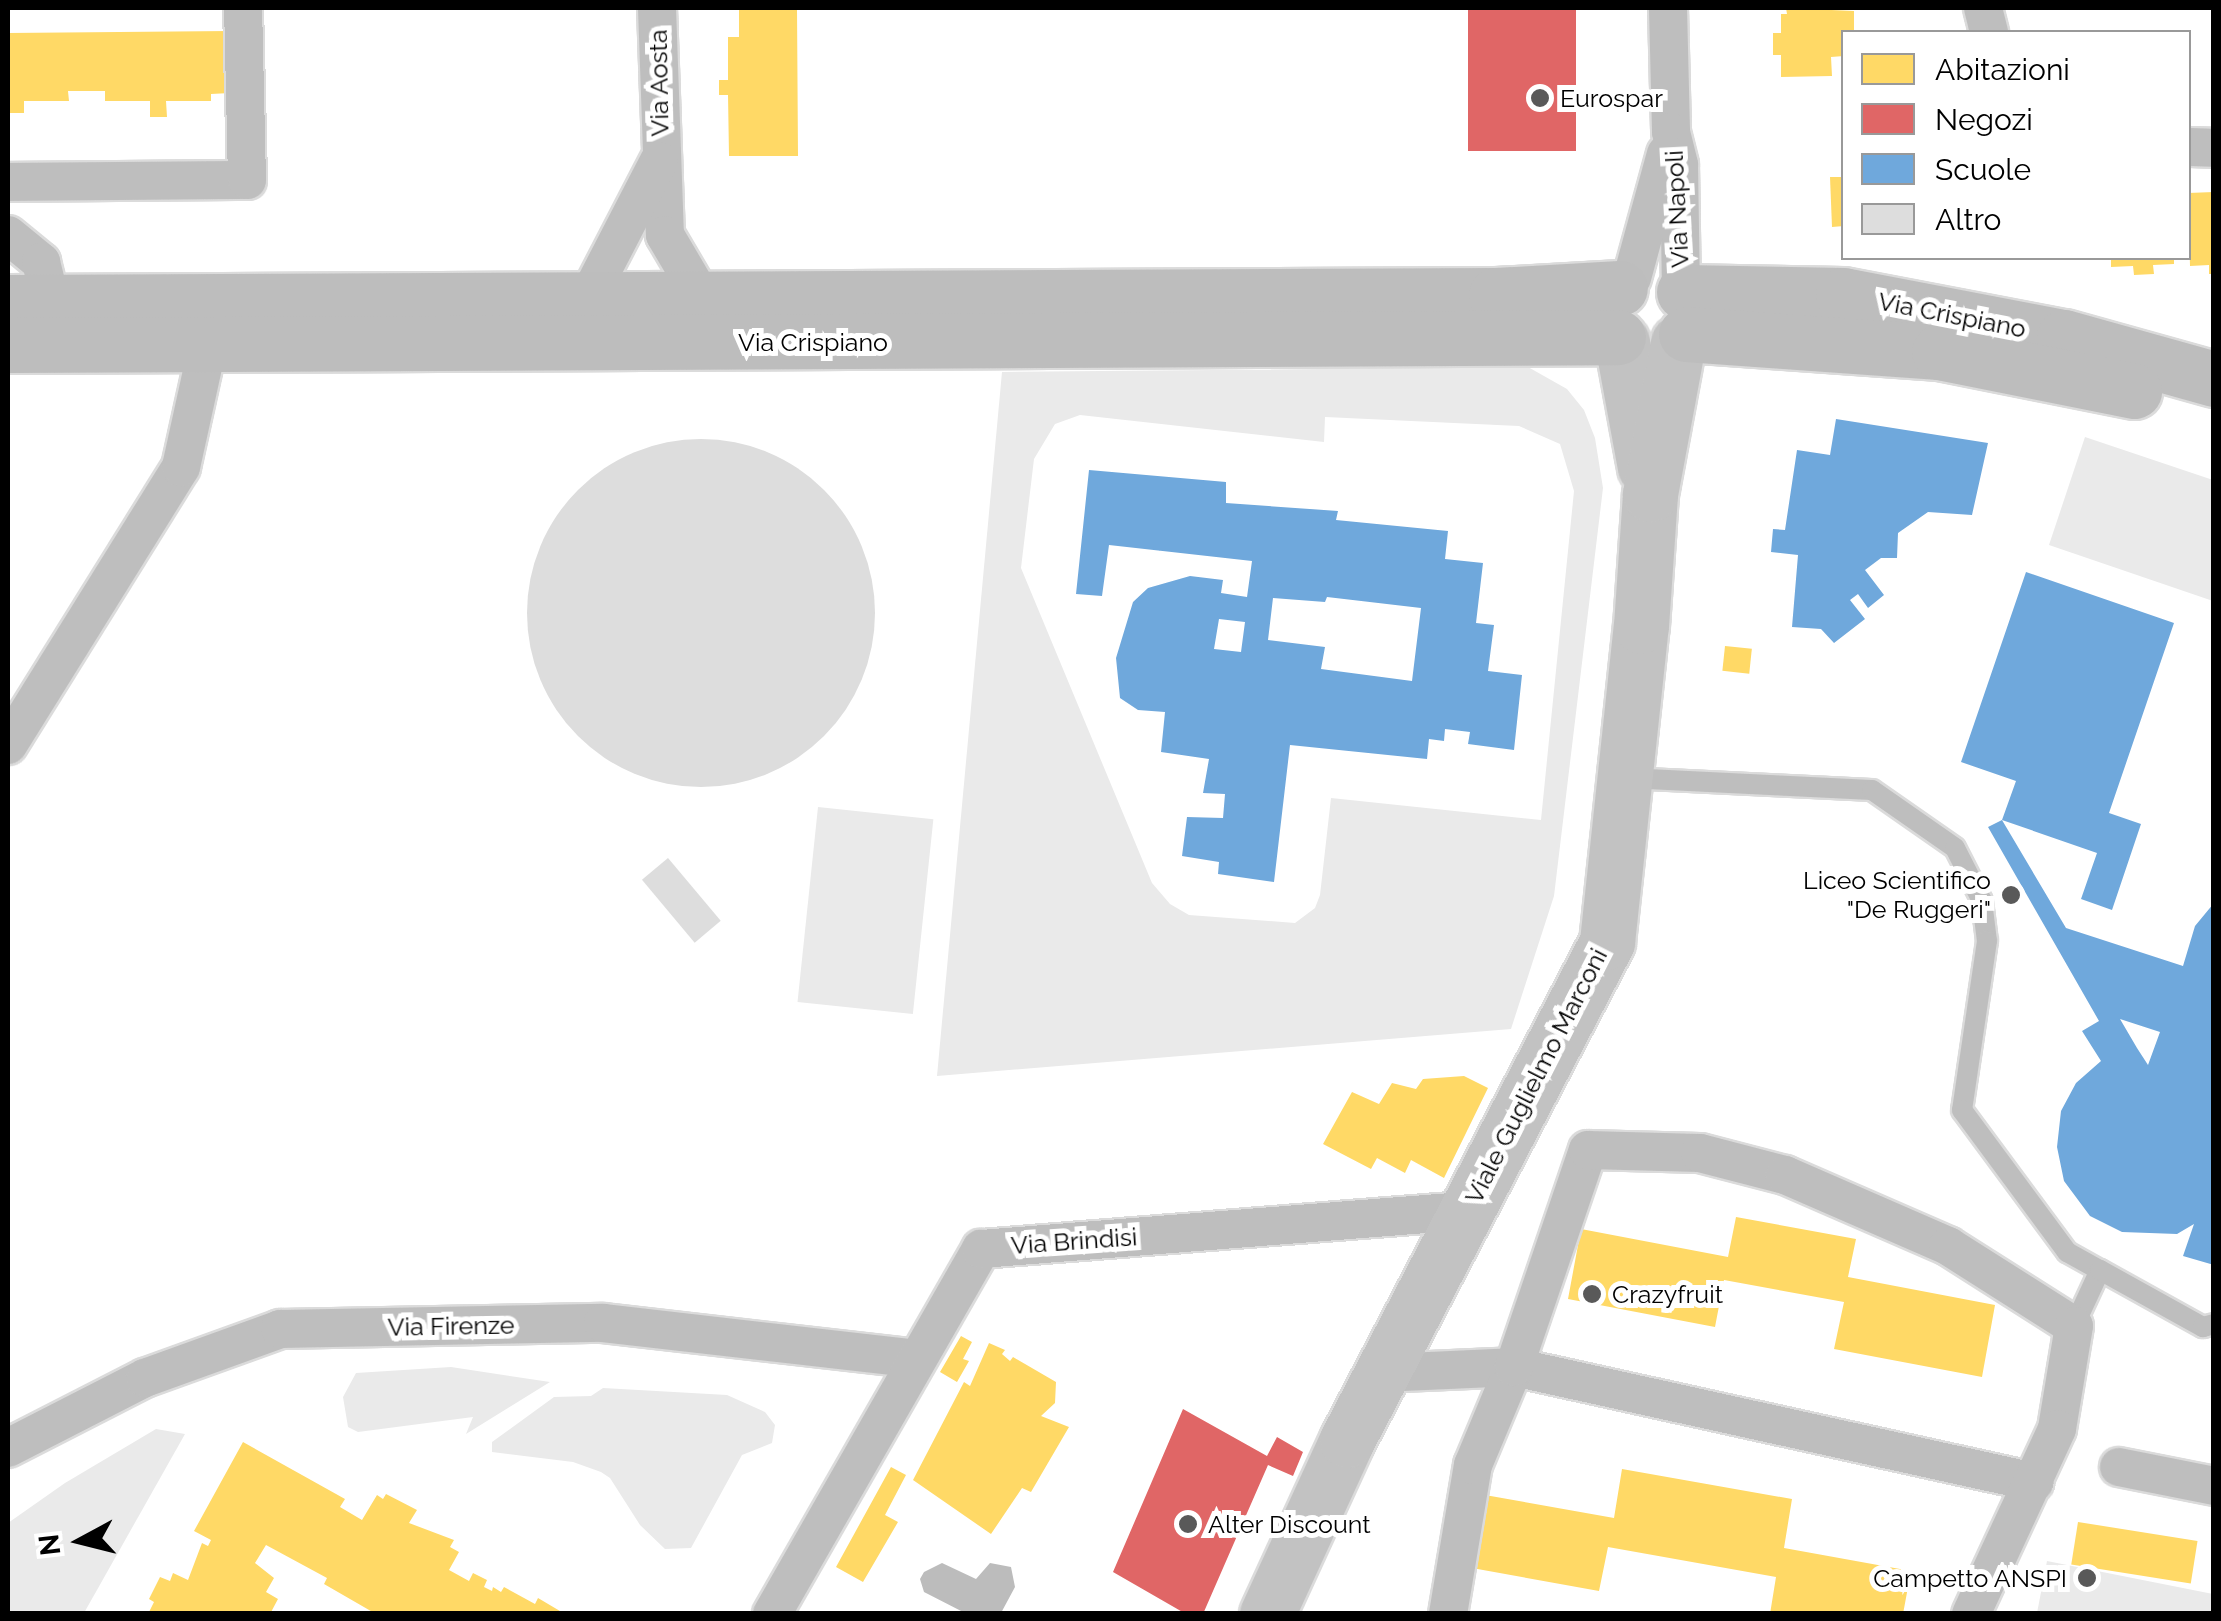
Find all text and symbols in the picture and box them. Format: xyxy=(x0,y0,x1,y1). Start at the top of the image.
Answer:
street label: Via Aosta xyxy=(643,29,675,137)
legend xyxy=(1841,30,2191,260)
text: Abitazioni xyxy=(1935,52,2070,87)
place label: Eurospar xyxy=(1560,83,1663,113)
marker: Eurospar xyxy=(1529,87,1551,109)
text: Negozi xyxy=(1935,102,2033,137)
street label: Via Napoli xyxy=(1659,149,1695,269)
text: Scuole xyxy=(1935,152,2031,187)
text: Altro xyxy=(1935,202,2001,237)
street label: Via Crispiano xyxy=(1876,286,2028,344)
street label: Via Crispiano xyxy=(738,327,888,357)
place label: Liceo Scientifico "De Ruggeri" xyxy=(1803,866,1991,925)
marker: Liceo Scientifico "De Ruggeri" xyxy=(2000,884,2022,906)
street label: Viale Guglielmo Marconi xyxy=(1459,943,1613,1209)
street label: Via Brindisi xyxy=(1010,1222,1138,1260)
place label: Crazyfruit xyxy=(1612,1279,1723,1309)
marker: Crazyfruit xyxy=(1581,1283,1603,1305)
street label: Via Firenze xyxy=(387,1310,515,1342)
north arrow xyxy=(30,1491,130,1591)
place label: Alter Discount xyxy=(1208,1509,1371,1539)
marker: Alter Discount xyxy=(1177,1513,1199,1535)
text: N xyxy=(32,1532,67,1557)
place label: Campetto ANSPI xyxy=(1872,1563,2067,1593)
marker: Campetto ANSPI xyxy=(2076,1567,2098,1589)

